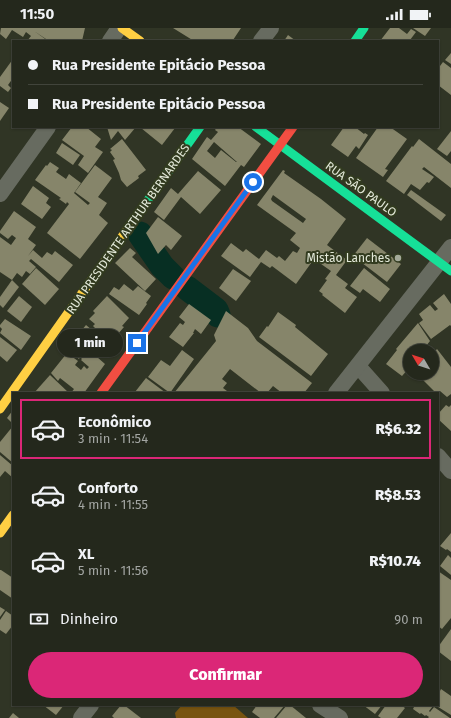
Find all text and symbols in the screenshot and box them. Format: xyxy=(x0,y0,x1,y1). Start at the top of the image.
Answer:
text: 11:50 xyxy=(20,5,54,23)
text: Rua Presidente Epitácio Pessoa xyxy=(52,56,265,74)
text: Rua Presidente Epitácio Pessoa xyxy=(52,95,265,113)
street label: RUA PRESIDENTE ARTHUR BERNARDES xyxy=(64,141,193,317)
street label: RUA SÃO PAULO xyxy=(323,158,400,219)
route start xyxy=(244,173,262,191)
place label: Mistão Lanches xyxy=(306,251,390,265)
marker: Mistão Lanches xyxy=(393,253,403,263)
callout: 1 min xyxy=(57,329,123,357)
route end xyxy=(128,334,146,352)
text: 1 min xyxy=(74,335,106,350)
north arrow xyxy=(403,344,439,380)
map controls xyxy=(403,344,439,380)
icon: car xyxy=(30,411,66,447)
text: Econômico xyxy=(78,413,151,431)
text: R$6.32 xyxy=(375,420,421,438)
text: 3 min · 11:54 xyxy=(78,431,148,446)
icon: car xyxy=(30,477,66,513)
text: Conforto xyxy=(78,479,138,497)
text: R$8.53 xyxy=(375,486,421,504)
text: 4 min · 11:55 xyxy=(78,497,148,512)
icon: car xyxy=(30,543,66,579)
text: XL xyxy=(78,545,94,563)
text: R$10.74 xyxy=(369,552,421,570)
text: 5 min · 11:56 xyxy=(78,563,148,578)
icon: cash xyxy=(28,608,50,630)
text: Dinheiro xyxy=(60,610,118,628)
text: 90 m xyxy=(394,612,423,627)
button: Confirmar xyxy=(28,652,423,698)

